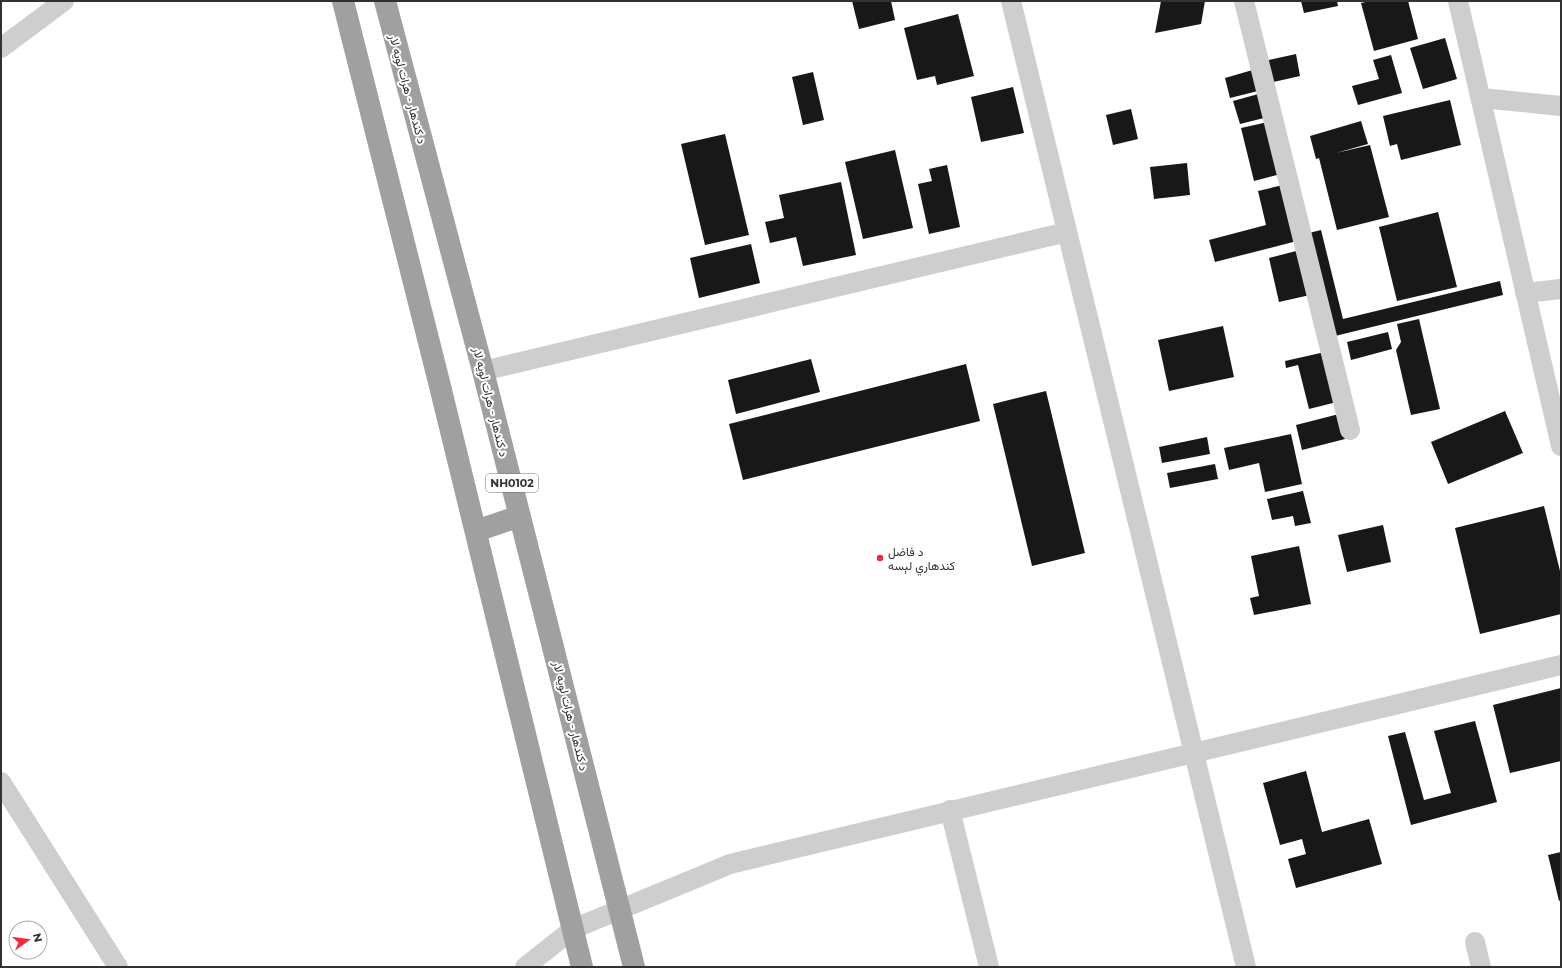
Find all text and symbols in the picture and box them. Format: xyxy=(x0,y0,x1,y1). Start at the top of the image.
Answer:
street label: د کندهار - هرات لويه لار xyxy=(385,32,430,146)
street label: د کندهار - هرات لويه لار xyxy=(469,345,512,459)
road number: NH0102 xyxy=(486,474,538,492)
place label: د فاضل کندهاري لېسه xyxy=(888,544,955,576)
marker: د فاضل کندهاري لېسه xyxy=(875,553,885,563)
street label: د کندهار - هرات لويه لار xyxy=(549,659,592,773)
north arrow xyxy=(8,920,48,960)
text: N xyxy=(30,932,46,944)

